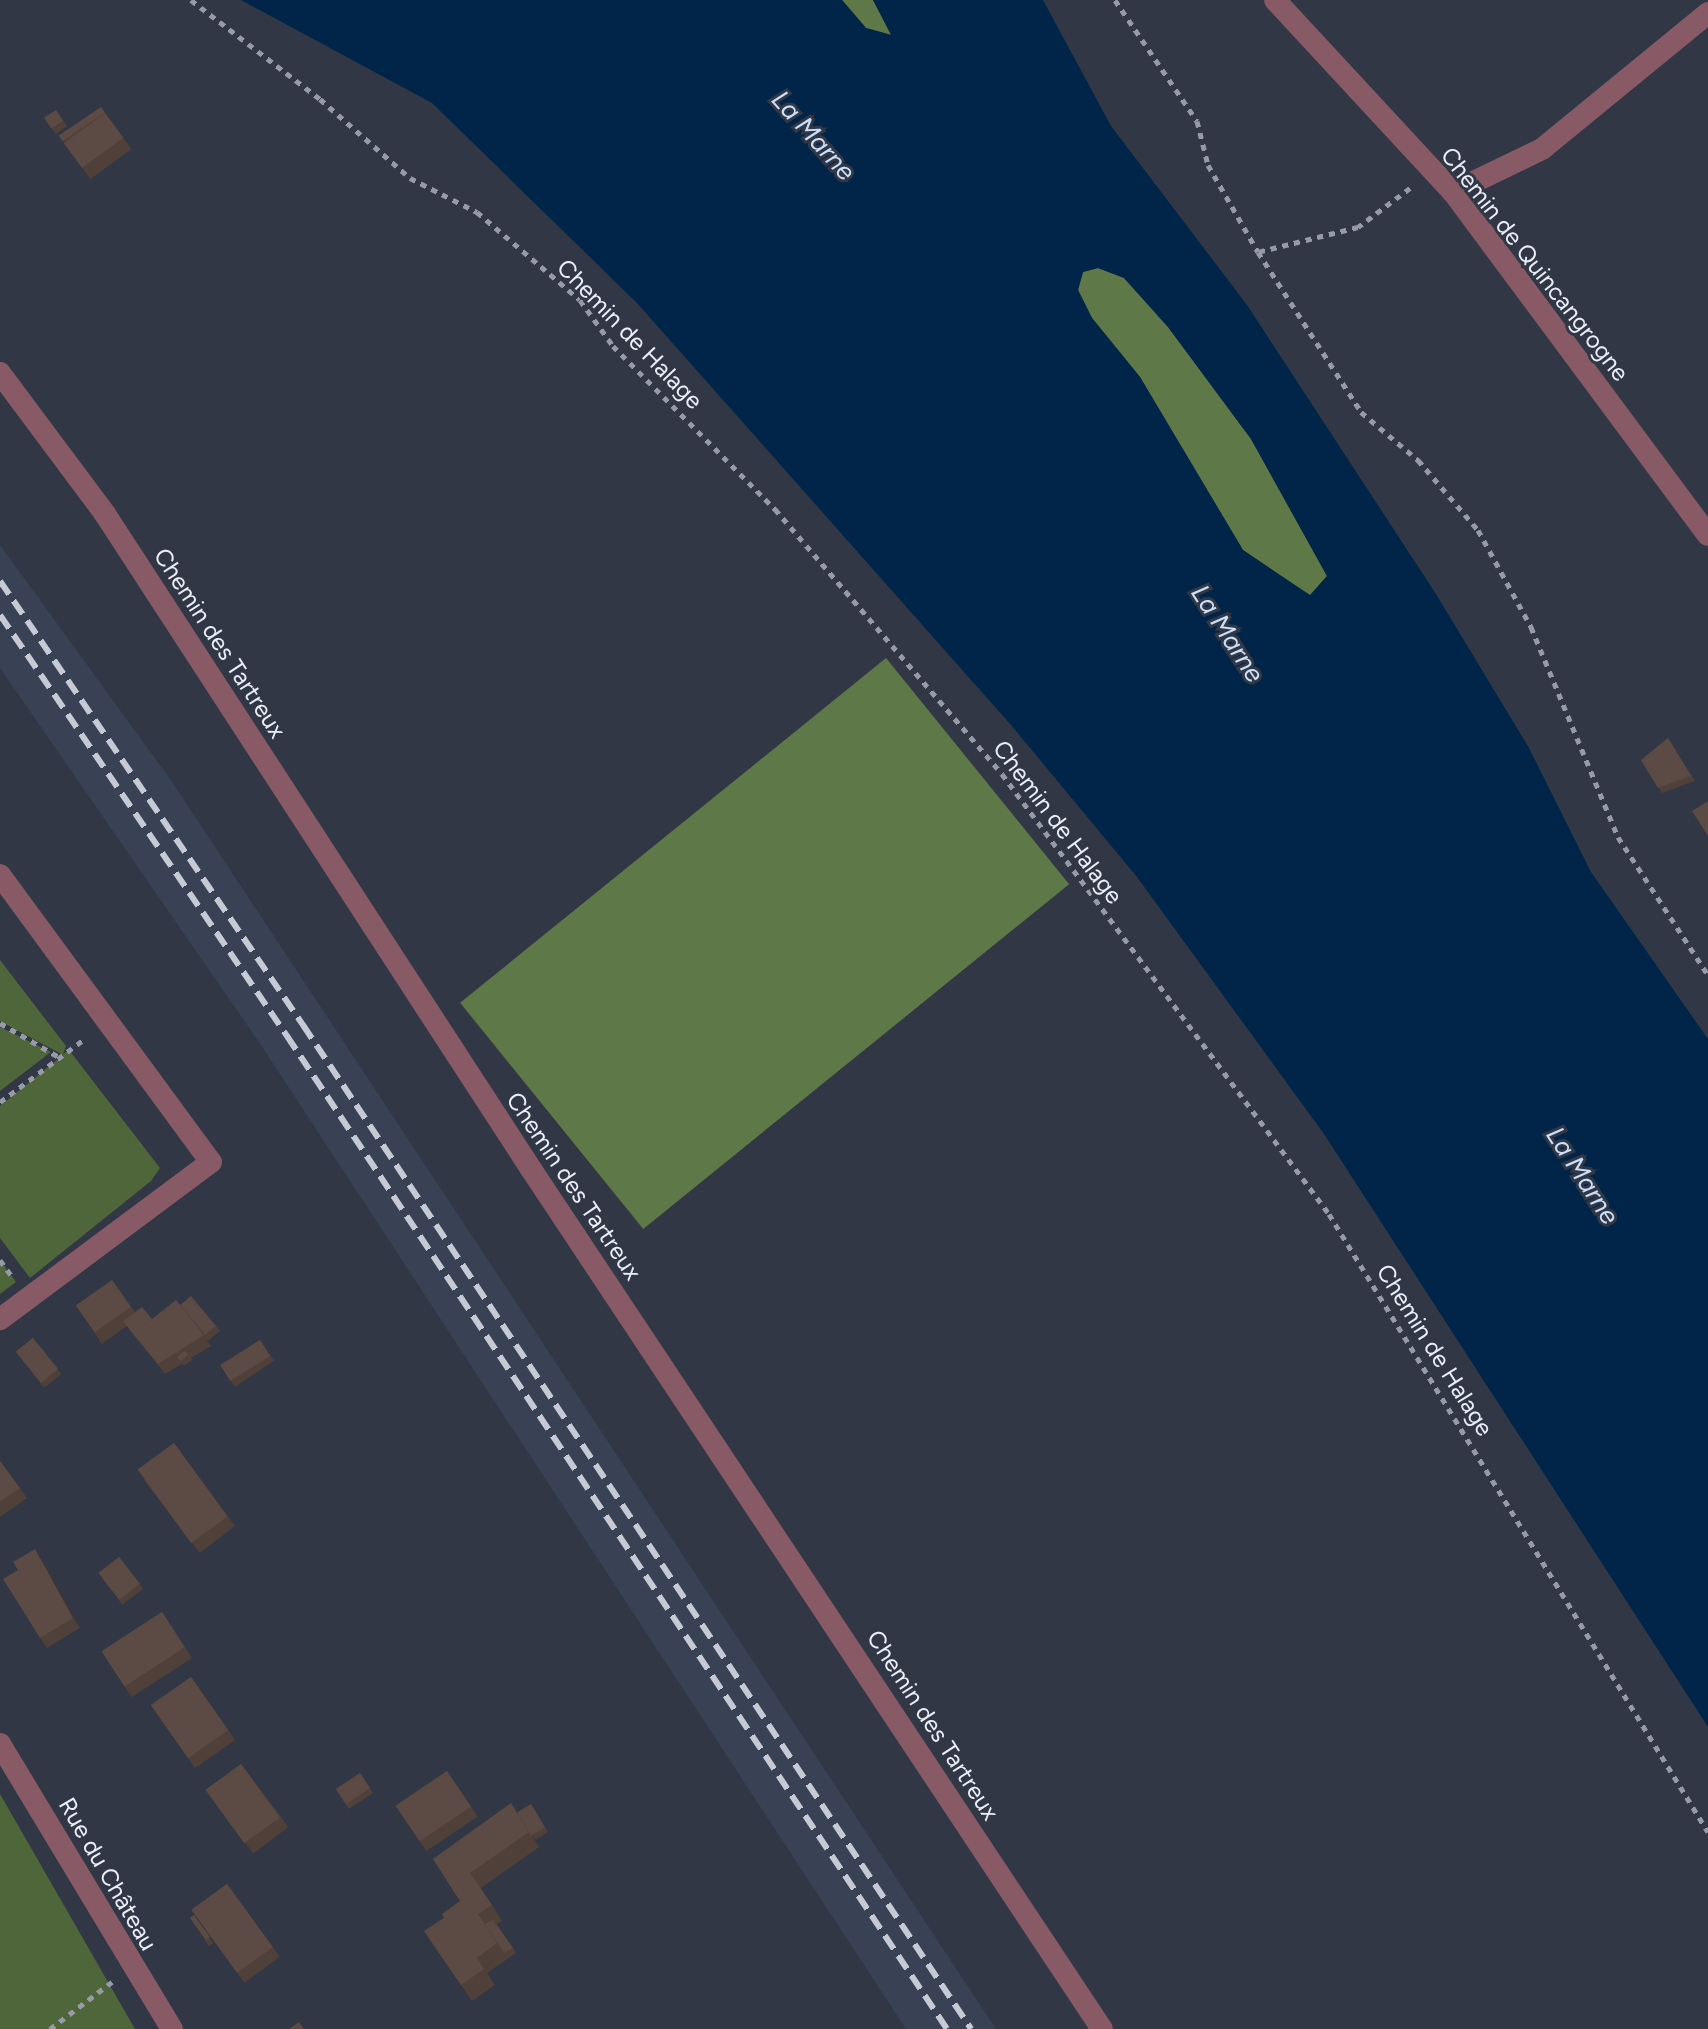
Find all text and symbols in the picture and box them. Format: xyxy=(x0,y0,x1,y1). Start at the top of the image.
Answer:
water label: La Marne xyxy=(765,85,861,187)
street label: Chemin de Quincangrogne xyxy=(1435,141,1635,387)
street label: Chemin de Halage xyxy=(551,253,709,415)
street label: Chemin des Tartreux xyxy=(148,543,292,743)
water label: La Marne xyxy=(1184,579,1270,689)
street label: Chemin de Halage xyxy=(987,735,1129,909)
street label: Chemin des Tartreux xyxy=(500,1087,648,1285)
water label: La Marne xyxy=(1539,1121,1625,1231)
street label: Chemin de Halage xyxy=(1371,1259,1499,1441)
street label: Chemin des Tartreux xyxy=(861,1625,1005,1825)
street label: Rue du Château xyxy=(53,1793,163,1955)

